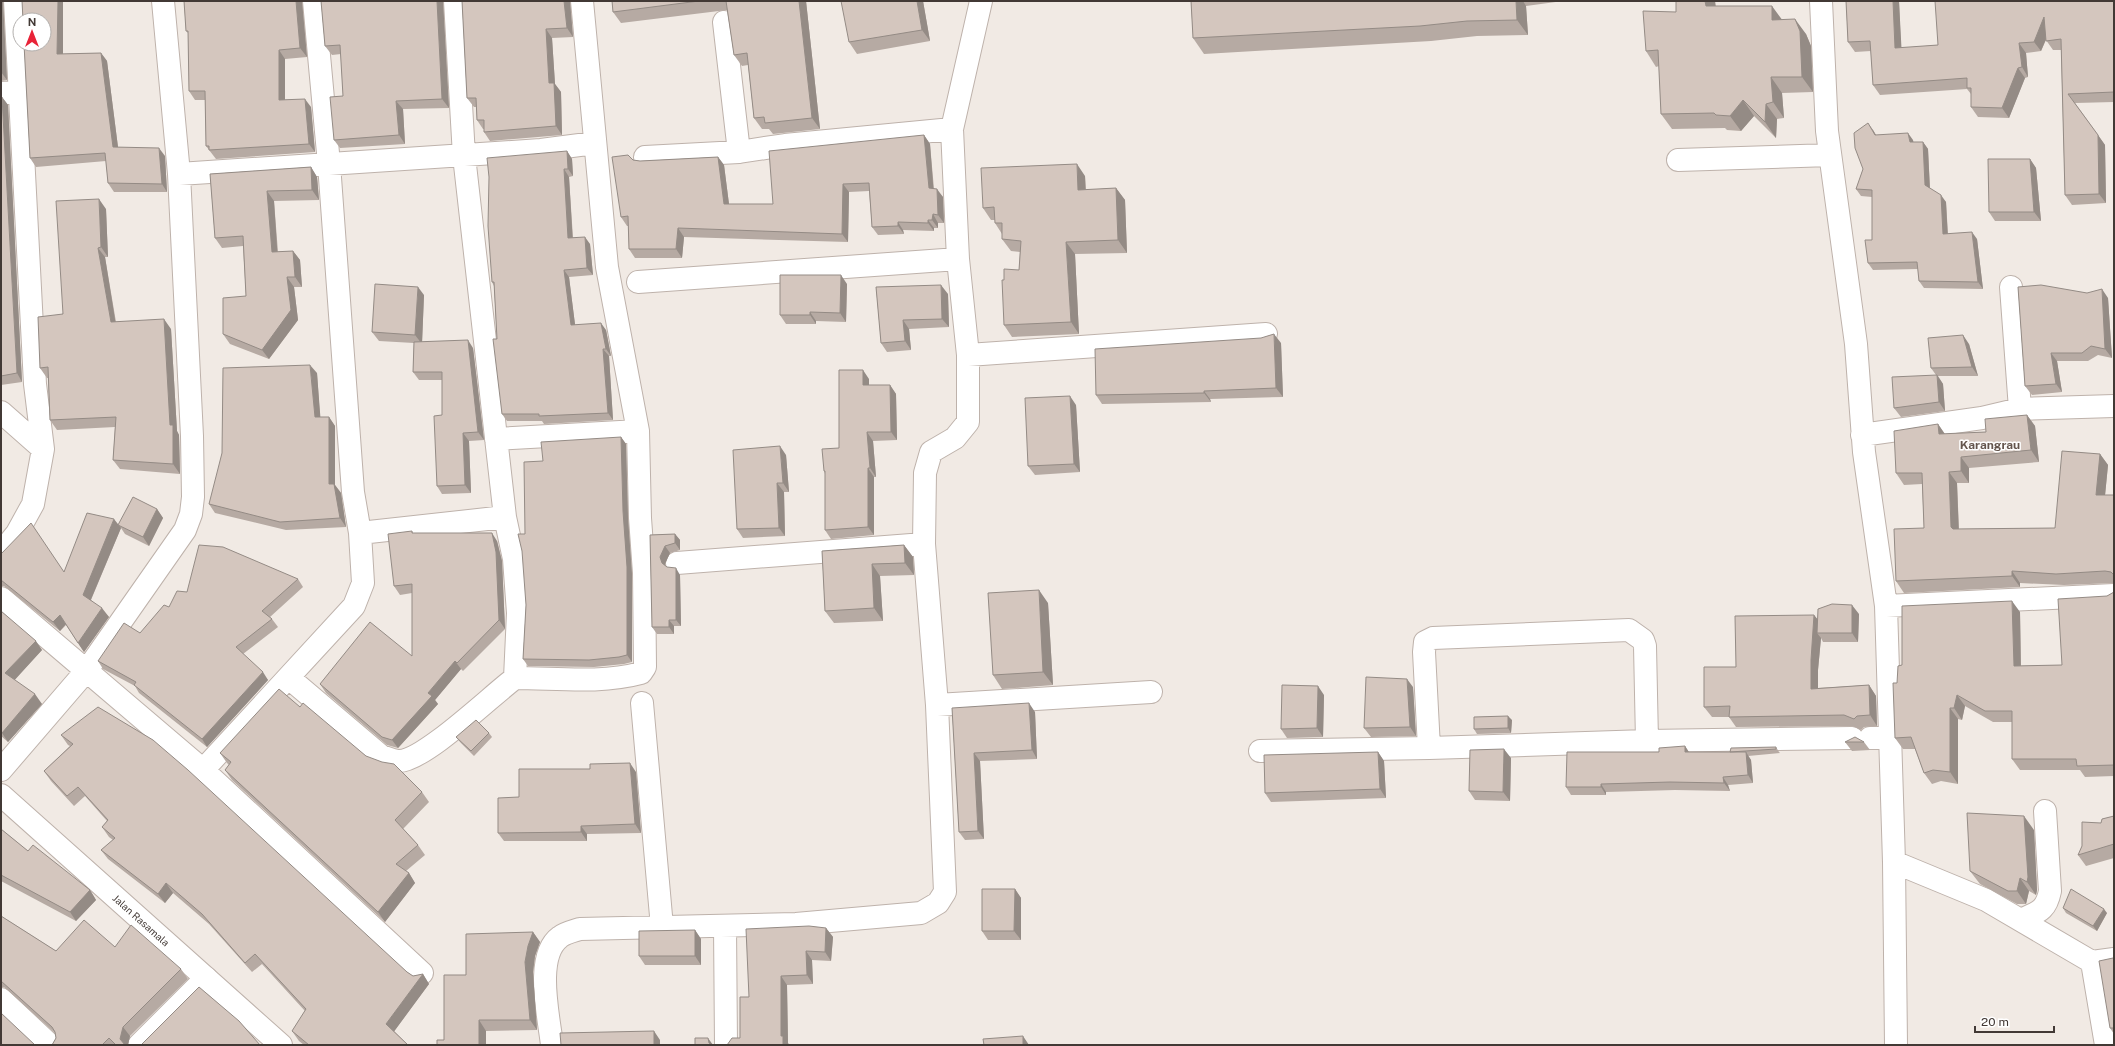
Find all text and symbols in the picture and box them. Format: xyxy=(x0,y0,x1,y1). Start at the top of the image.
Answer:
north arrow xyxy=(12,12,52,52)
text: N xyxy=(28,16,36,28)
district label: Karangrau xyxy=(1960,438,2020,452)
street label: Jalan Rasamala xyxy=(111,892,172,949)
scale bar xyxy=(1975,1008,2054,1034)
text: 20 m xyxy=(1981,1015,2009,1029)

